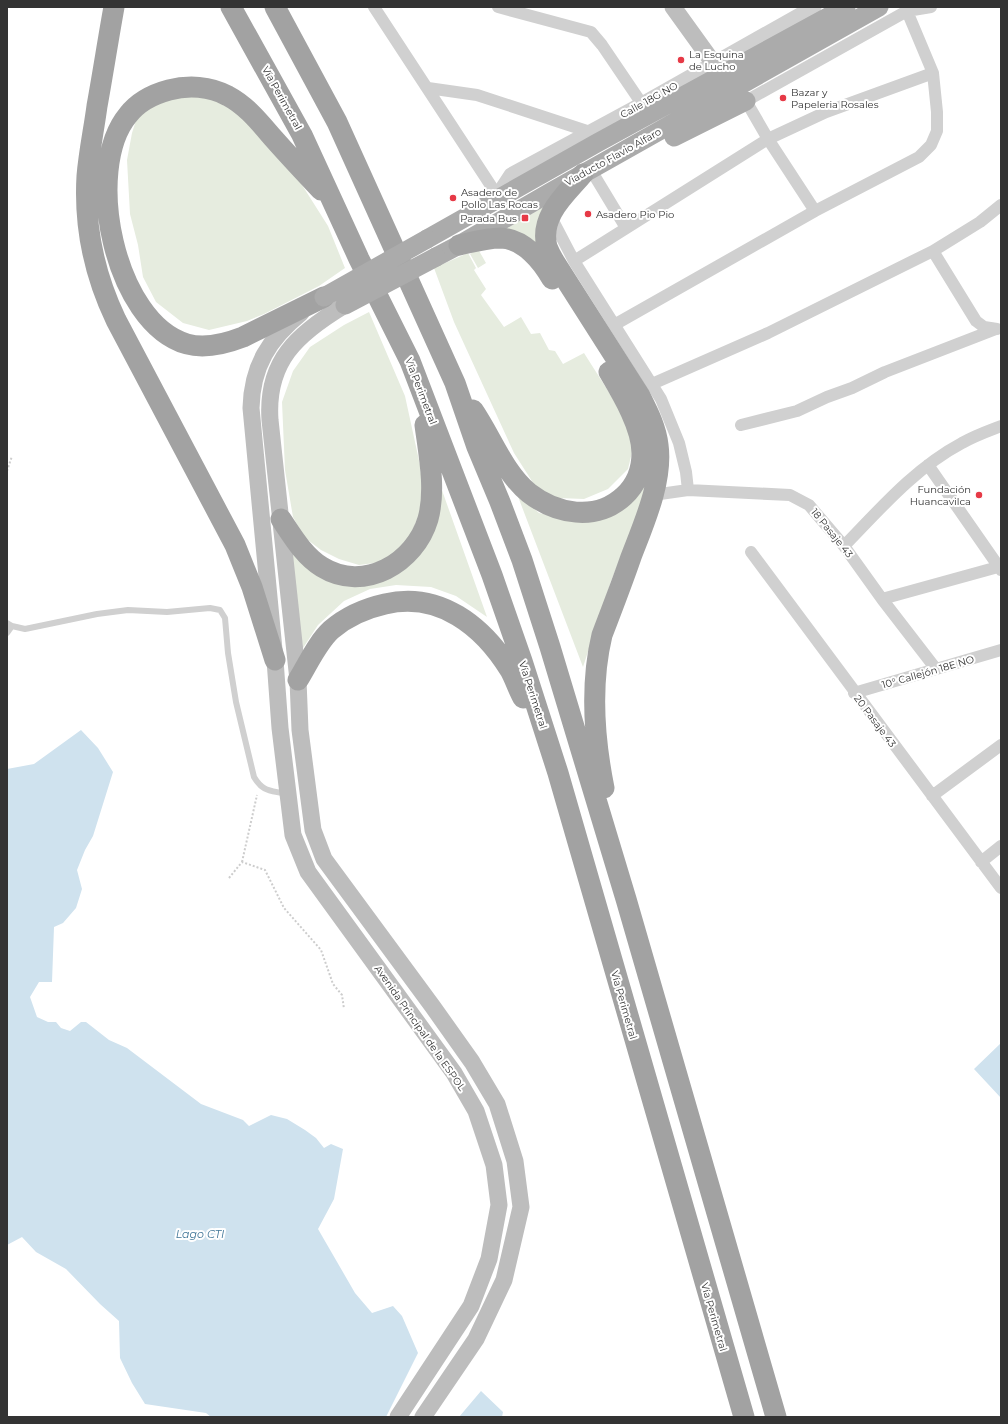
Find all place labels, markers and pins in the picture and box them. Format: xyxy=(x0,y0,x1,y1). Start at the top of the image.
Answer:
place label: La Esquina de Lucho xyxy=(689,48,744,73)
marker: La Esquina de Lucho xyxy=(676,55,686,65)
place label: Bazar y Papeleria Rosales xyxy=(791,86,879,111)
marker: Bazar y Papeleria Rosales xyxy=(778,93,788,103)
place label: Asadero de Pollo Las Rocas xyxy=(461,186,538,211)
marker: Asadero de Pollo Las Rocas xyxy=(448,193,458,203)
place label: Asadero Pio Pio xyxy=(596,208,674,221)
marker: Asadero Pio Pio xyxy=(583,209,593,219)
place label: Parada Bus xyxy=(460,212,517,225)
marker: Parada Bus xyxy=(520,213,530,223)
place label: Fundación Huancavilca xyxy=(910,483,971,508)
marker: Fundación Huancavilca xyxy=(974,490,984,500)

